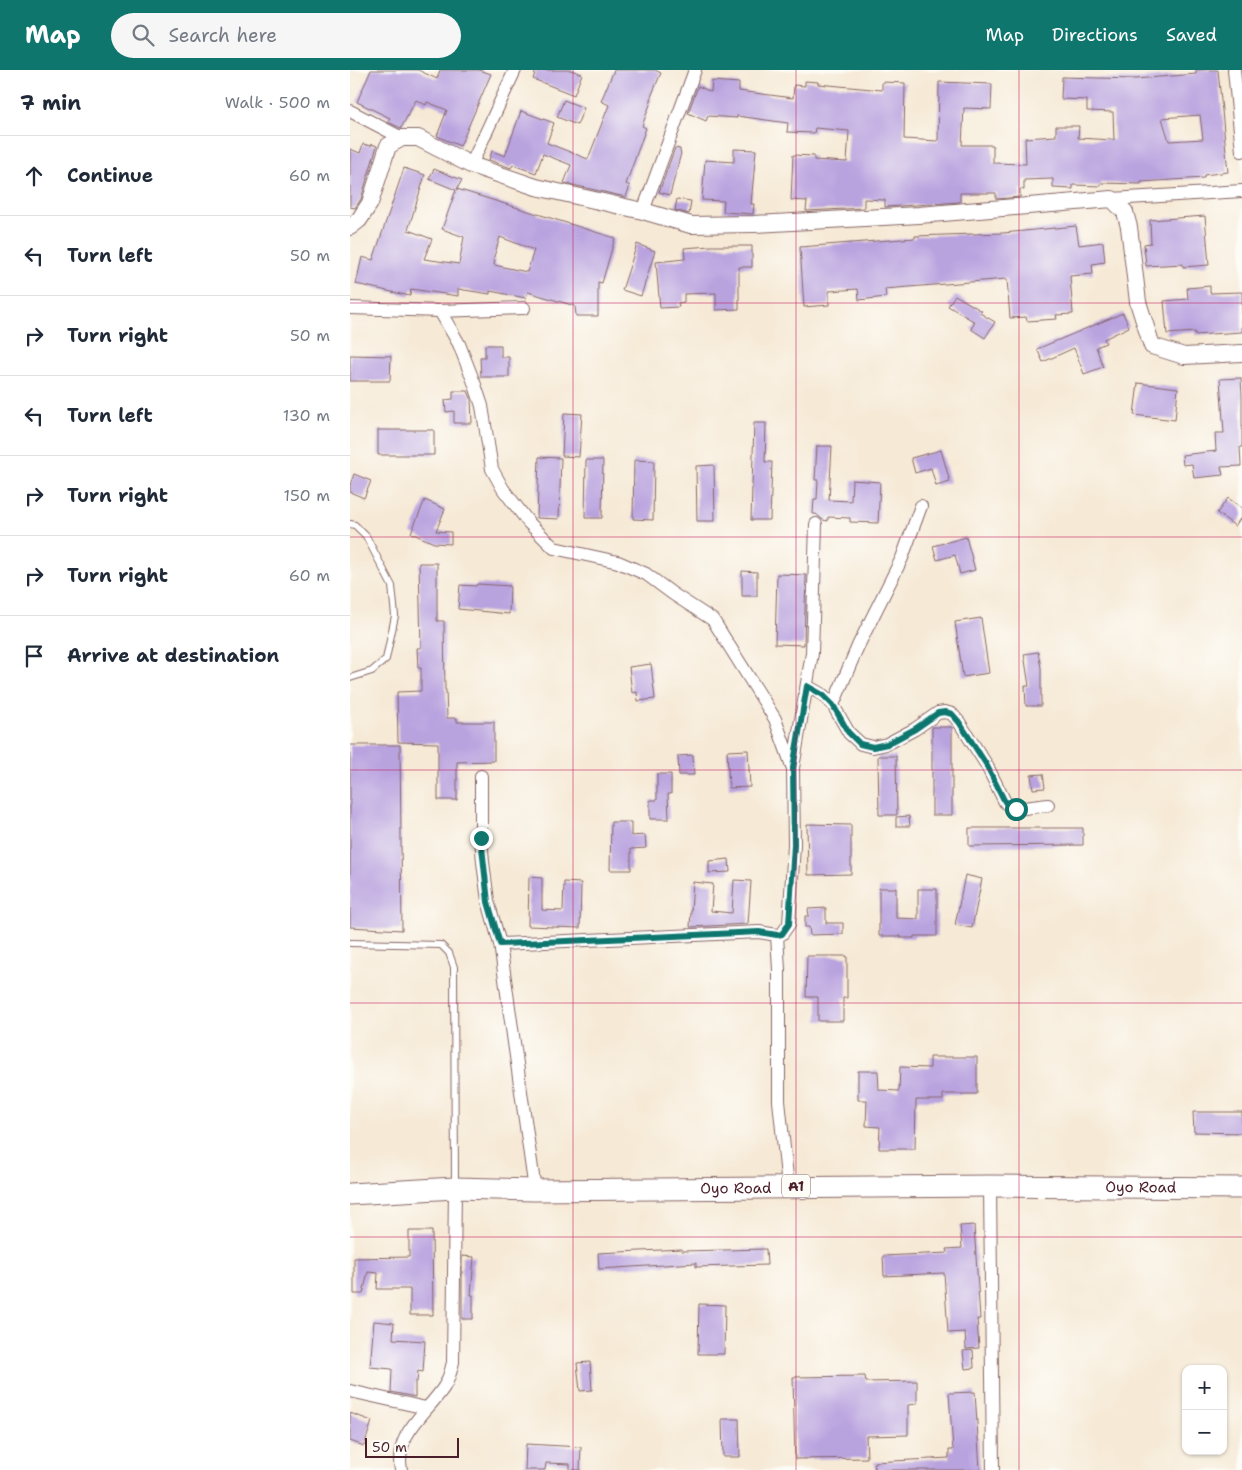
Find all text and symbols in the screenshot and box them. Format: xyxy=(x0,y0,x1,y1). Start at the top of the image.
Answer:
search box xyxy=(111,13,461,58)
text: Map xyxy=(25,19,81,51)
icon: search xyxy=(129,21,157,49)
text: Search here xyxy=(169,23,277,48)
text: Map xyxy=(986,23,1024,47)
text: Directions xyxy=(1052,23,1138,47)
text: Saved xyxy=(1166,23,1217,47)
text: 7 min xyxy=(20,89,81,117)
text: Walk · 500 m xyxy=(225,92,330,113)
icon: ahead xyxy=(20,162,48,190)
text: Continue xyxy=(67,163,153,188)
text: 60 m xyxy=(289,165,330,186)
icon: left xyxy=(20,242,48,270)
text: Turn left xyxy=(67,243,153,268)
text: 50 m xyxy=(290,245,330,266)
icon: right xyxy=(20,322,48,350)
text: Turn right xyxy=(67,323,168,348)
text: 50 m xyxy=(290,325,330,346)
icon: left xyxy=(20,402,48,430)
text: Turn left xyxy=(67,403,153,428)
text: 130 m xyxy=(283,405,330,426)
icon: right xyxy=(20,482,48,510)
text: Turn right xyxy=(67,483,168,508)
text: 150 m xyxy=(283,485,330,506)
icon: right xyxy=(20,562,48,590)
text: Turn right xyxy=(67,563,168,588)
text: 60 m xyxy=(289,565,330,586)
icon: arrive xyxy=(20,642,48,670)
text: Arrive at destination xyxy=(67,643,279,668)
route start xyxy=(1005,798,1028,821)
route end xyxy=(470,827,493,850)
road number: A1 xyxy=(782,1174,810,1198)
street label: Oyo Road xyxy=(1105,1177,1177,1197)
street label: Oyo Road xyxy=(700,1178,772,1199)
map controls xyxy=(1182,1365,1227,1455)
button: + xyxy=(1182,1365,1227,1410)
button: − xyxy=(1182,1410,1227,1455)
scale bar xyxy=(365,1435,459,1458)
text: 50 m xyxy=(372,1438,407,1456)

